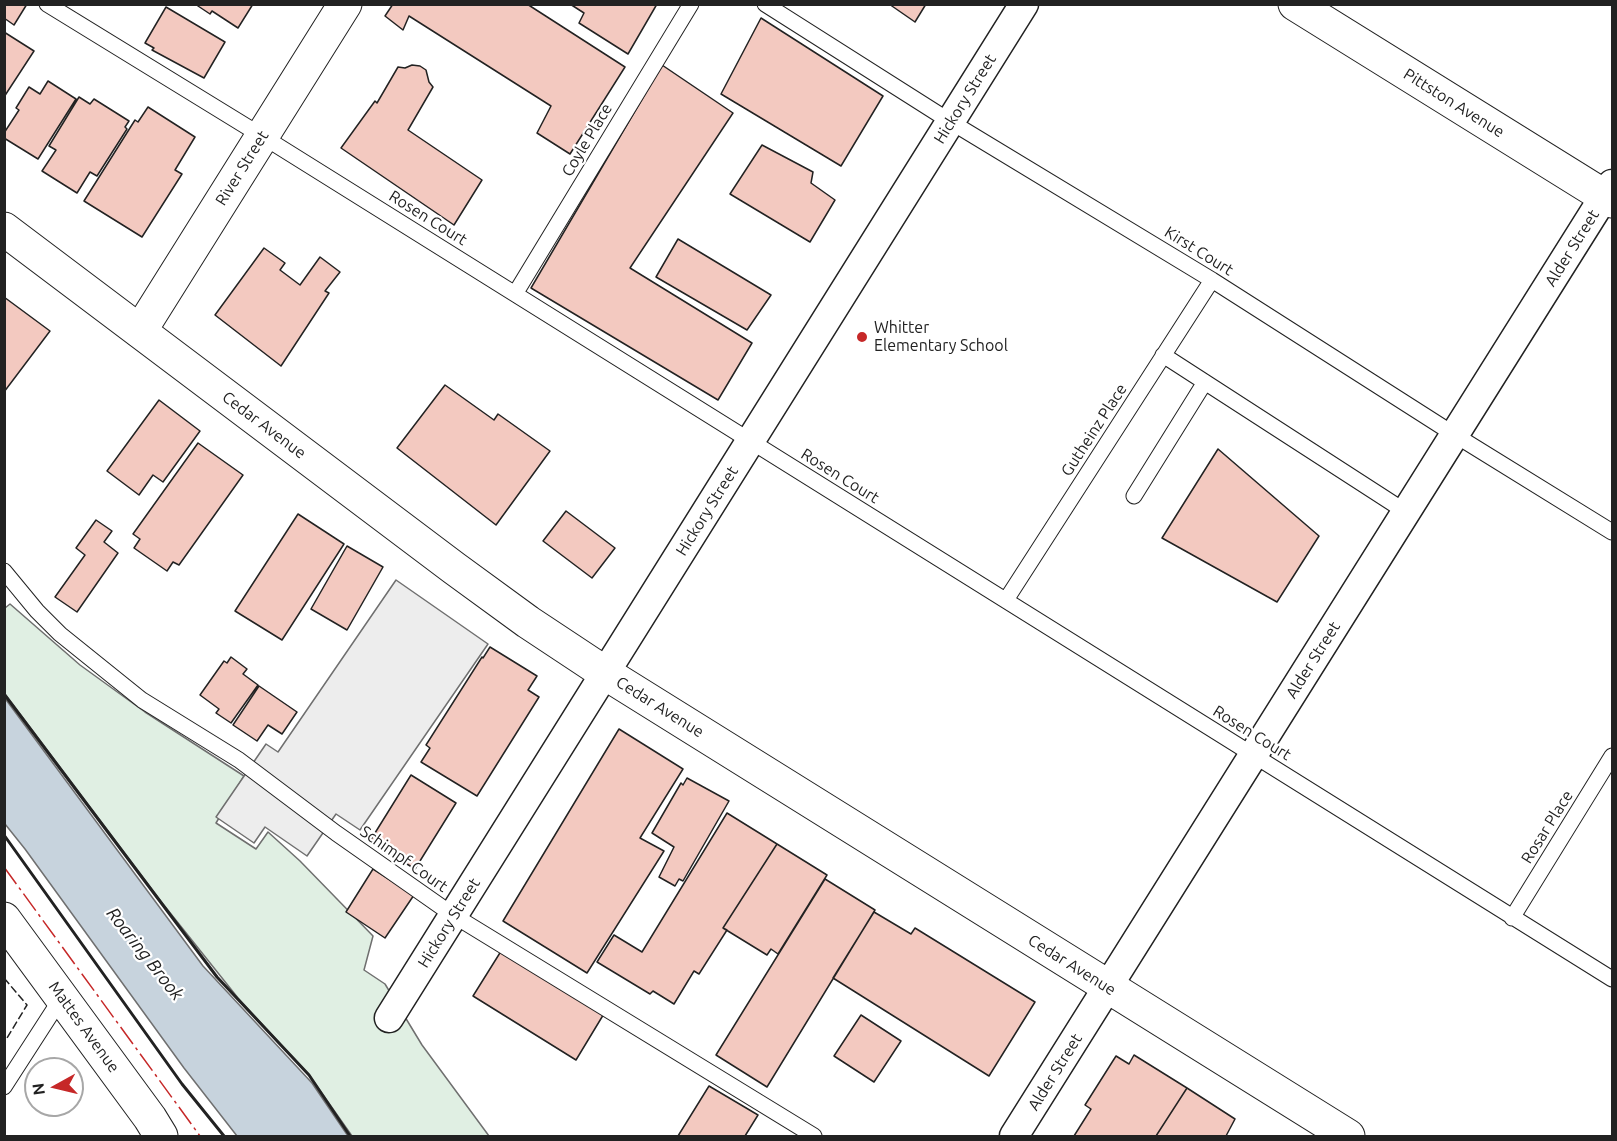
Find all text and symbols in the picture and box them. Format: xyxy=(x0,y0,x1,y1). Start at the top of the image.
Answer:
street label: Hickory Street xyxy=(930,51,1000,147)
street label: Pittston Avenue xyxy=(1400,64,1508,142)
street label: Coyle Place xyxy=(558,100,616,180)
street label: River Street xyxy=(211,127,273,209)
street label: Rosen Court xyxy=(385,186,471,250)
street label: Alder Street xyxy=(1541,206,1603,290)
street label: Kirst Court xyxy=(1161,222,1237,280)
place label: Whitter Elementary School xyxy=(874,318,1008,356)
marker: Whitter Elementary School xyxy=(855,330,869,344)
street label: Gutheinz Place xyxy=(1057,380,1131,480)
street label: Cedar Avenue xyxy=(218,387,310,463)
street label: Rosen Court xyxy=(797,444,883,508)
street label: Hickory Street xyxy=(672,463,742,559)
street label: Alder Street xyxy=(1282,618,1344,702)
street label: Cedar Avenue xyxy=(613,672,707,742)
street label: Rosen Court xyxy=(1209,701,1295,765)
street label: Rosar Place xyxy=(1517,787,1577,867)
street label: Schimpf Court xyxy=(357,822,451,896)
street label: Hickory Street xyxy=(414,875,484,971)
water label: Roaring Brook xyxy=(102,903,188,1005)
street label: Cedar Avenue xyxy=(1025,930,1119,1000)
street label: Mattes Avenue xyxy=(44,978,124,1076)
street label: Alder Street xyxy=(1024,1030,1086,1114)
north arrow xyxy=(24,1057,84,1117)
text: N xyxy=(28,1082,48,1096)

